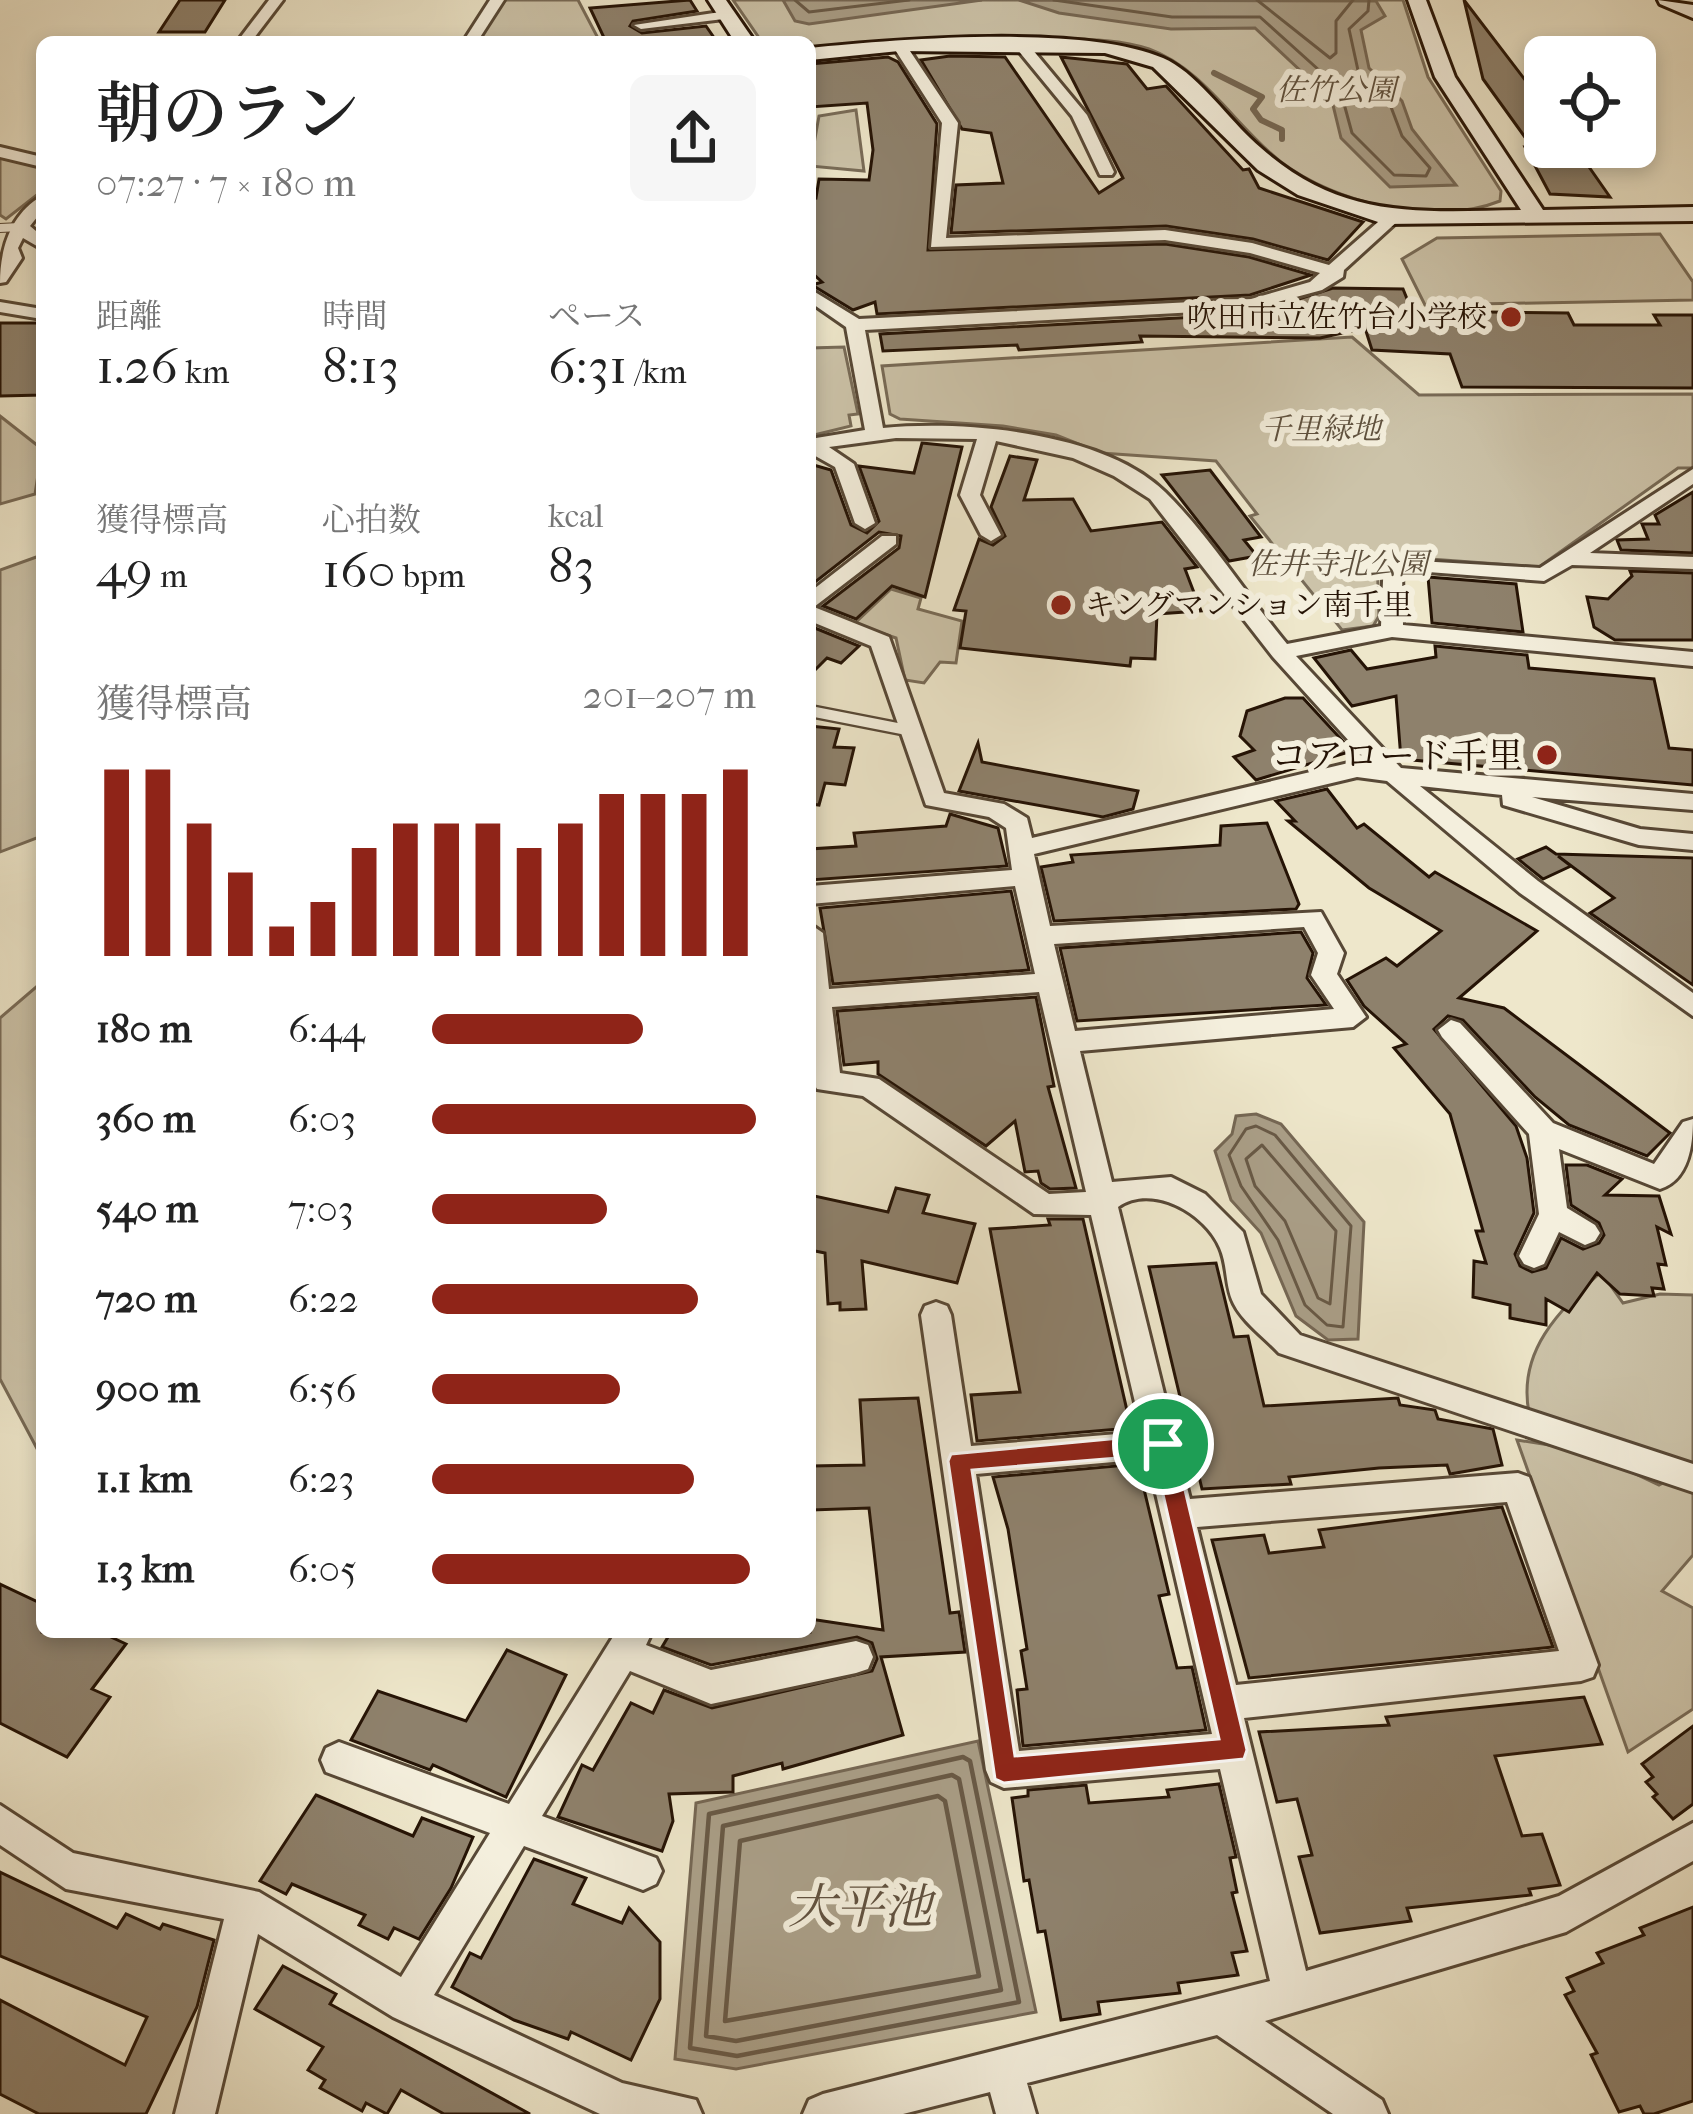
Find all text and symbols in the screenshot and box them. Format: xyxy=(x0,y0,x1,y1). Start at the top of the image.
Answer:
map controls xyxy=(1524,36,1656,168)
button: locate xyxy=(1524,36,1656,168)
park label: 佐竹公園 xyxy=(1276,73,1401,108)
button: share xyxy=(630,75,756,201)
text: 朝のラン xyxy=(96,76,360,153)
text: 07:27 · 7 × 180 m xyxy=(96,160,356,206)
text: 距離 xyxy=(96,297,162,336)
text: 時間 xyxy=(322,297,388,336)
text: ペース xyxy=(548,297,645,336)
place label: 吹田市立佐竹台小学校 xyxy=(1187,300,1487,335)
marker: 吹田市立佐竹台小学校 xyxy=(1498,304,1524,330)
text: 1.26 xyxy=(96,336,178,396)
text: 8:13 xyxy=(322,336,399,396)
text: 6:31 xyxy=(548,336,627,396)
text: km xyxy=(178,353,229,392)
text: /km xyxy=(627,353,687,392)
park label: 千里緑地 xyxy=(1261,412,1384,447)
text: kcal xyxy=(548,497,604,536)
text: 獲得標高 xyxy=(96,501,228,540)
text: 心拍数 xyxy=(322,501,421,540)
text: 83 xyxy=(548,536,595,596)
text: 49 xyxy=(96,540,153,600)
text: 160 xyxy=(322,540,396,600)
park label: 佐井寺北公園 xyxy=(1248,547,1433,582)
text: m xyxy=(153,557,187,596)
text: bpm xyxy=(396,557,465,596)
place label: キングマンション南千里 xyxy=(1085,588,1413,623)
marker: キングマンション南千里 xyxy=(1048,592,1074,618)
text: 201–207 m xyxy=(583,672,756,718)
text: 獲得標高 xyxy=(96,681,252,727)
place label: コアロード千里 xyxy=(1271,735,1523,777)
marker: コアロード千里 xyxy=(1534,742,1560,768)
text: 180 m xyxy=(96,1006,192,1052)
text: 6:44 xyxy=(288,1006,365,1052)
text: 360 m xyxy=(96,1096,195,1142)
text: 6:03 xyxy=(288,1096,356,1142)
text: 540 m xyxy=(96,1186,198,1232)
text: 7:03 xyxy=(288,1186,354,1232)
text: 720 m xyxy=(96,1276,197,1322)
text: 6:22 xyxy=(288,1276,359,1322)
text: 900 m xyxy=(96,1366,200,1412)
text: 6:56 xyxy=(288,1366,357,1412)
pin xyxy=(1112,1393,1214,1495)
icon: arrive xyxy=(1130,1411,1196,1477)
text: 1.1 km xyxy=(96,1456,192,1502)
text: 6:23 xyxy=(288,1456,355,1502)
text: 1.3 km xyxy=(96,1546,194,1592)
text: 6:05 xyxy=(288,1546,357,1592)
water label: 大平池 xyxy=(788,1879,937,1935)

